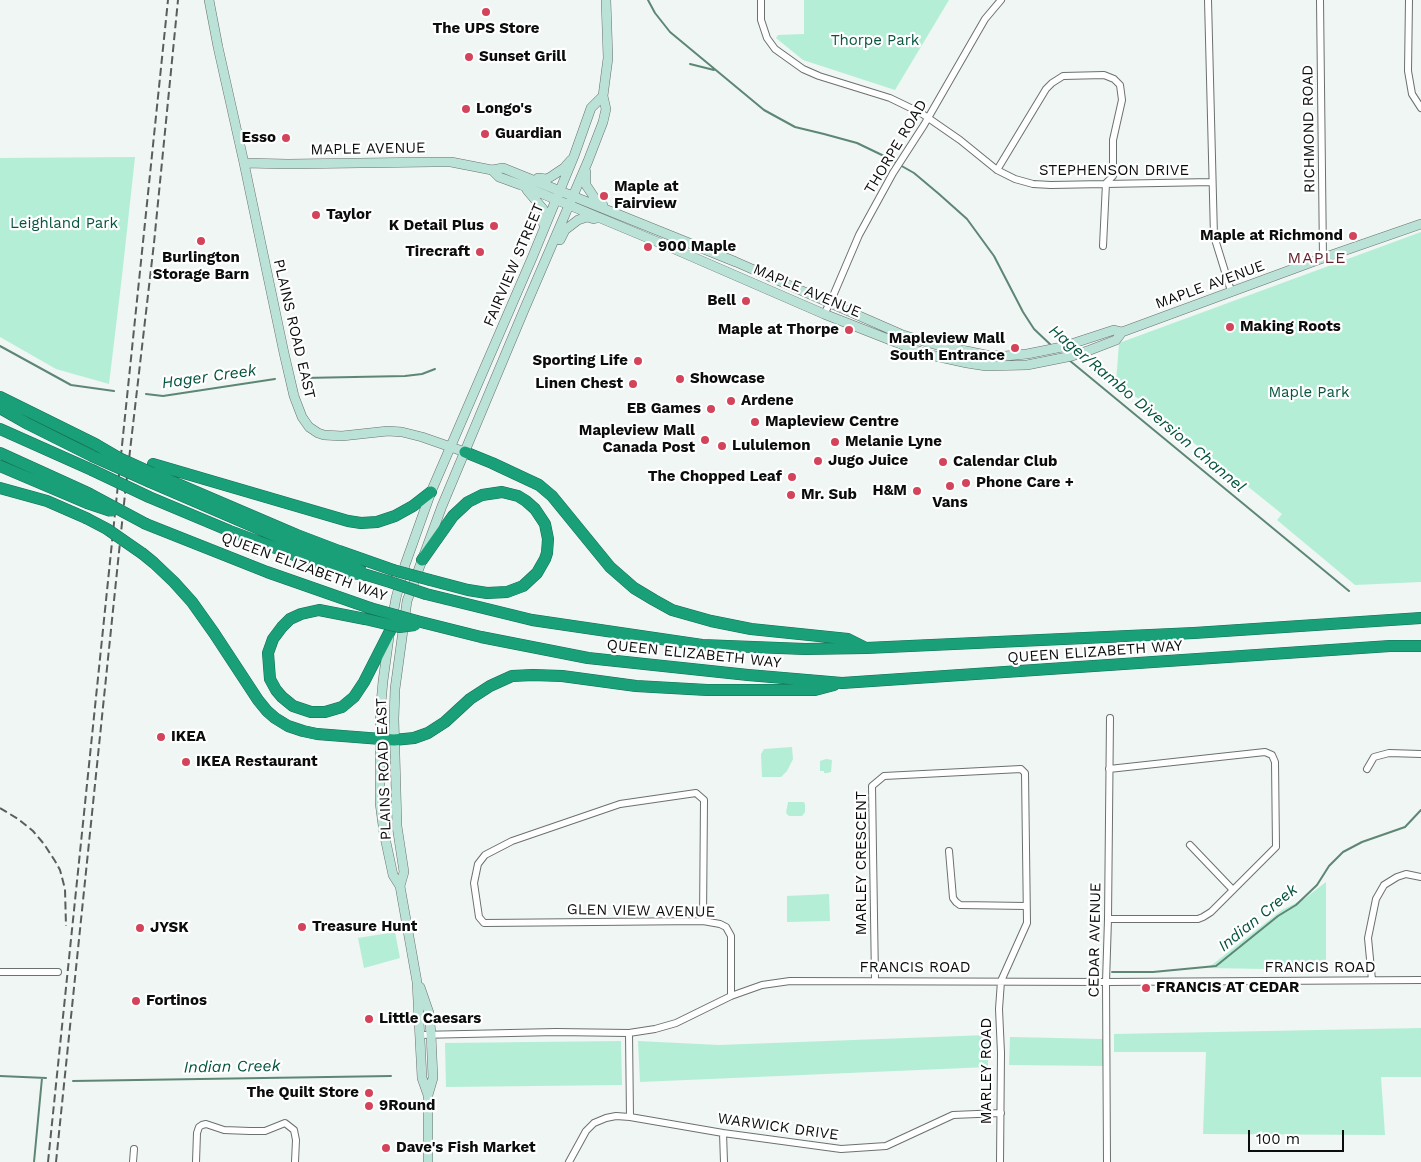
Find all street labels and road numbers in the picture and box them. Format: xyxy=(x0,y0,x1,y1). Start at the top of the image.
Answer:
street label: RICHMOND ROAD xyxy=(1299,65,1319,193)
street label: THORPE ROAD xyxy=(861,97,931,197)
street label: MAPLE AVENUE xyxy=(310,139,426,159)
street label: STEPHENSON DRIVE xyxy=(1039,162,1189,180)
street label: FAIRVIEW STREET xyxy=(480,201,548,329)
street label: MAPLE AVENUE xyxy=(1153,257,1267,313)
street label: PLAINS ROAD EAST xyxy=(269,258,319,400)
street label: MAPLE AVENUE xyxy=(751,260,863,322)
street label: QUEEN ELIZABETH WAY xyxy=(219,529,389,605)
street label: QUEEN ELIZABETH WAY xyxy=(606,636,782,672)
street label: QUEEN ELIZABETH WAY xyxy=(1007,637,1183,667)
street label: PLAINS ROAD EAST xyxy=(373,698,395,840)
street label: MARLEY CRESCENT xyxy=(853,791,871,935)
street label: CEDAR AVENUE xyxy=(1085,882,1105,998)
street label: GLEN VIEW AVENUE xyxy=(567,901,715,921)
street label: FRANCIS ROAD xyxy=(860,959,970,977)
street label: FRANCIS ROAD xyxy=(1265,959,1375,977)
street label: MARLEY ROAD xyxy=(978,1018,996,1124)
street label: WARWICK DRIVE xyxy=(716,1110,840,1144)

